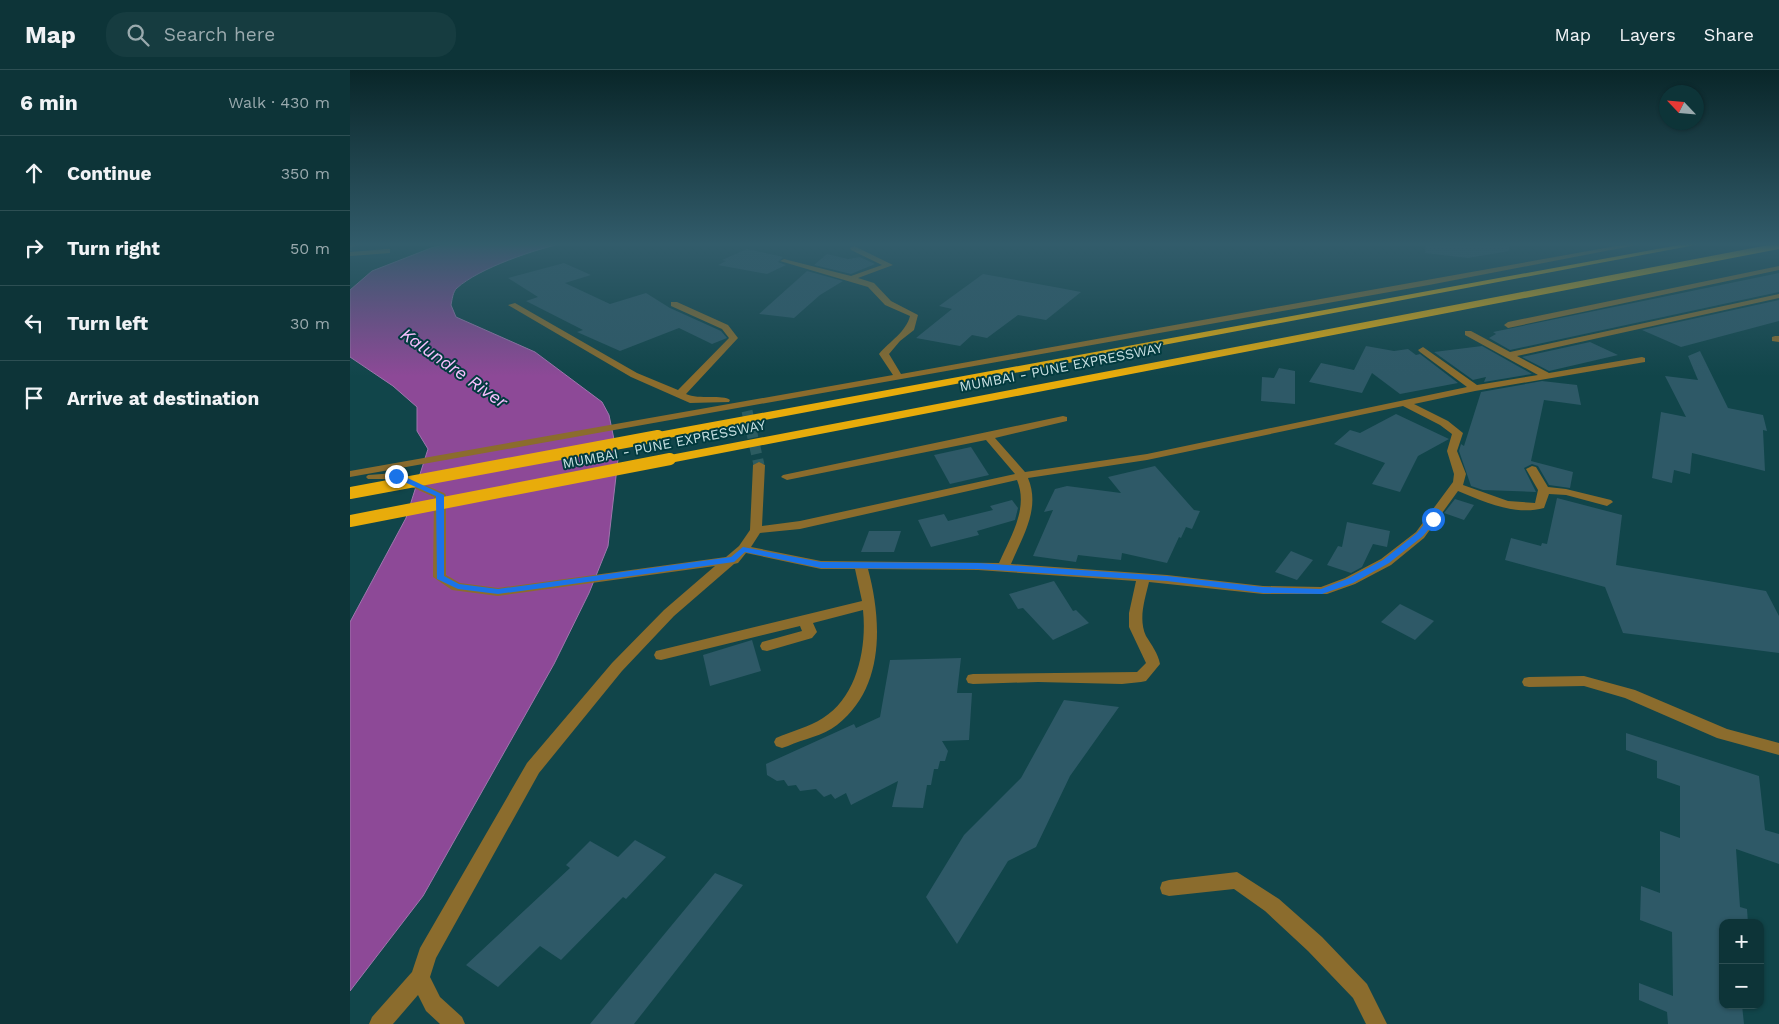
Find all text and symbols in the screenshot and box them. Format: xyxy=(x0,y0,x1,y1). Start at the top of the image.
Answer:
search box xyxy=(106,12,456,57)
text: Map xyxy=(25,21,76,49)
icon: search xyxy=(124,21,152,49)
text: Search here xyxy=(164,23,275,46)
text: Map xyxy=(1554,24,1591,45)
text: Layers xyxy=(1619,24,1676,45)
text: Share xyxy=(1704,24,1754,45)
north arrow xyxy=(1659,85,1704,130)
text: 6 min xyxy=(20,90,78,115)
text: Walk · 430 m xyxy=(228,93,330,112)
icon: ahead xyxy=(20,159,48,187)
text: Continue xyxy=(67,162,151,185)
text: 350 m xyxy=(281,164,330,183)
icon: right xyxy=(20,234,48,262)
text: Turn right xyxy=(67,237,160,260)
text: 50 m xyxy=(290,239,330,258)
icon: left xyxy=(20,309,48,337)
text: Turn left xyxy=(67,312,148,335)
text: 30 m xyxy=(290,314,330,333)
water label: Kalundre River xyxy=(397,323,512,413)
street label: MUMBAI - PUNE EXPRESSWAY xyxy=(958,339,1164,395)
icon: arrive xyxy=(20,384,48,412)
text: Arrive at destination xyxy=(67,387,259,410)
street label: MUMBAI - PUNE EXPRESSWAY xyxy=(561,416,767,472)
route end xyxy=(385,465,408,488)
route start xyxy=(1422,508,1445,531)
map controls xyxy=(1719,919,1764,1009)
button: + xyxy=(1719,919,1764,964)
button: − xyxy=(1719,964,1764,1009)

